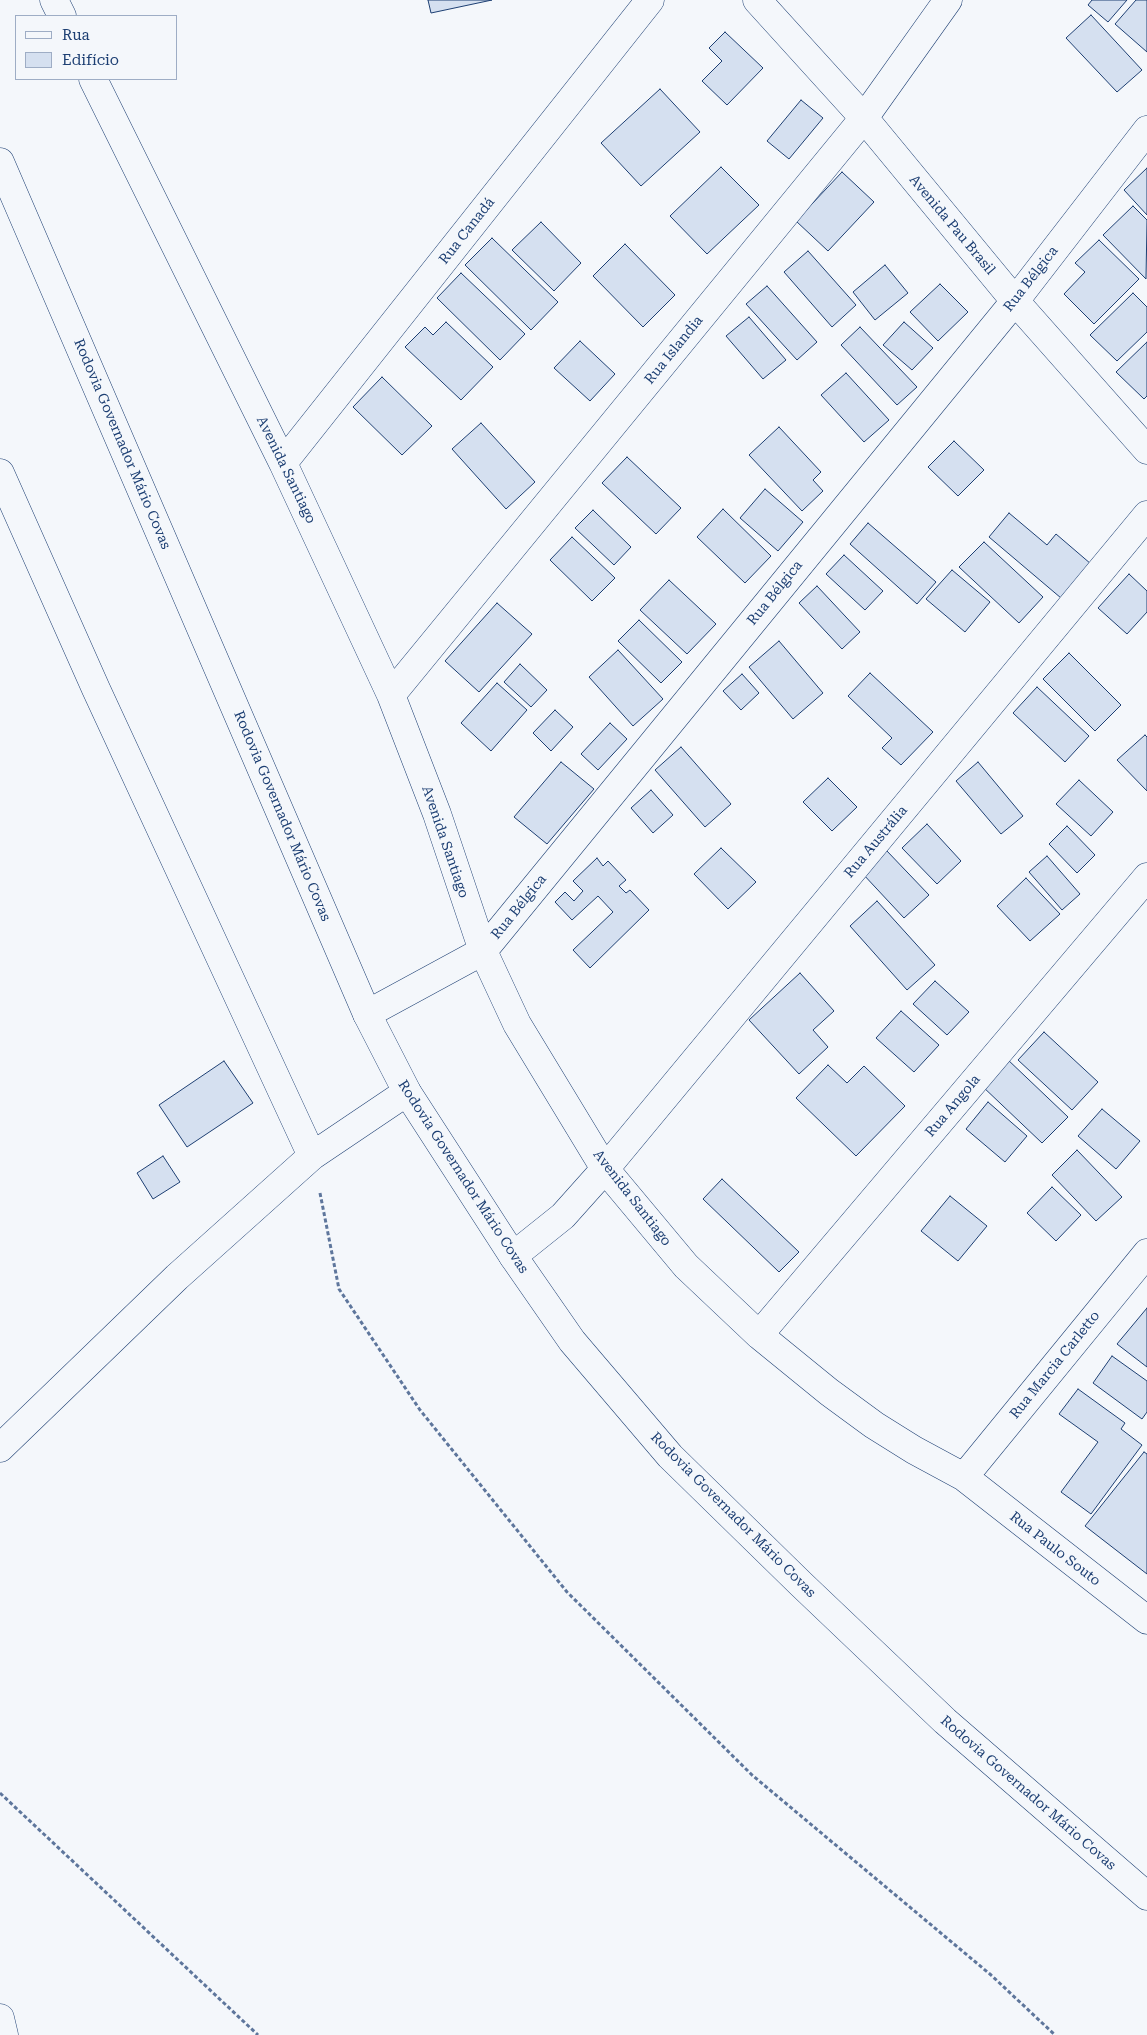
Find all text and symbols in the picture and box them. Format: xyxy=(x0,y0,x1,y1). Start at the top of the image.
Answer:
legend xyxy=(15,15,178,80)
text: Rua xyxy=(62,26,90,44)
text: Edifício xyxy=(62,51,119,69)
street label: Avenida Pau Brasil xyxy=(905,172,999,278)
street label: Rua Canadá xyxy=(436,194,498,268)
street label: Rua Bélgica xyxy=(1000,243,1062,315)
street label: Rua Islandia xyxy=(641,312,707,388)
street label: Rodovia Governador Mário Covas xyxy=(70,336,174,552)
street label: Avenida Santiago xyxy=(253,414,319,526)
street label: Rua Bélgica xyxy=(744,557,806,629)
street label: Rodovia Governador Mário Covas xyxy=(230,708,334,924)
street label: Avenida Santiago xyxy=(418,784,472,900)
street label: Rua Austrália xyxy=(841,802,911,882)
street label: Rua Bélgica xyxy=(488,871,550,943)
street label: Rua Angola xyxy=(922,1071,984,1141)
street label: Rodovia Governador Mário Covas xyxy=(394,1077,532,1277)
street label: Avenida Santiago xyxy=(589,1147,675,1249)
street label: Rua Marcia Carletto xyxy=(1006,1308,1104,1422)
street label: Rodovia Governador Mário Covas xyxy=(647,1429,819,1601)
street label: Rua Paulo Souto xyxy=(1006,1508,1104,1590)
street label: Rodovia Governador Mário Covas xyxy=(937,1712,1119,1874)

